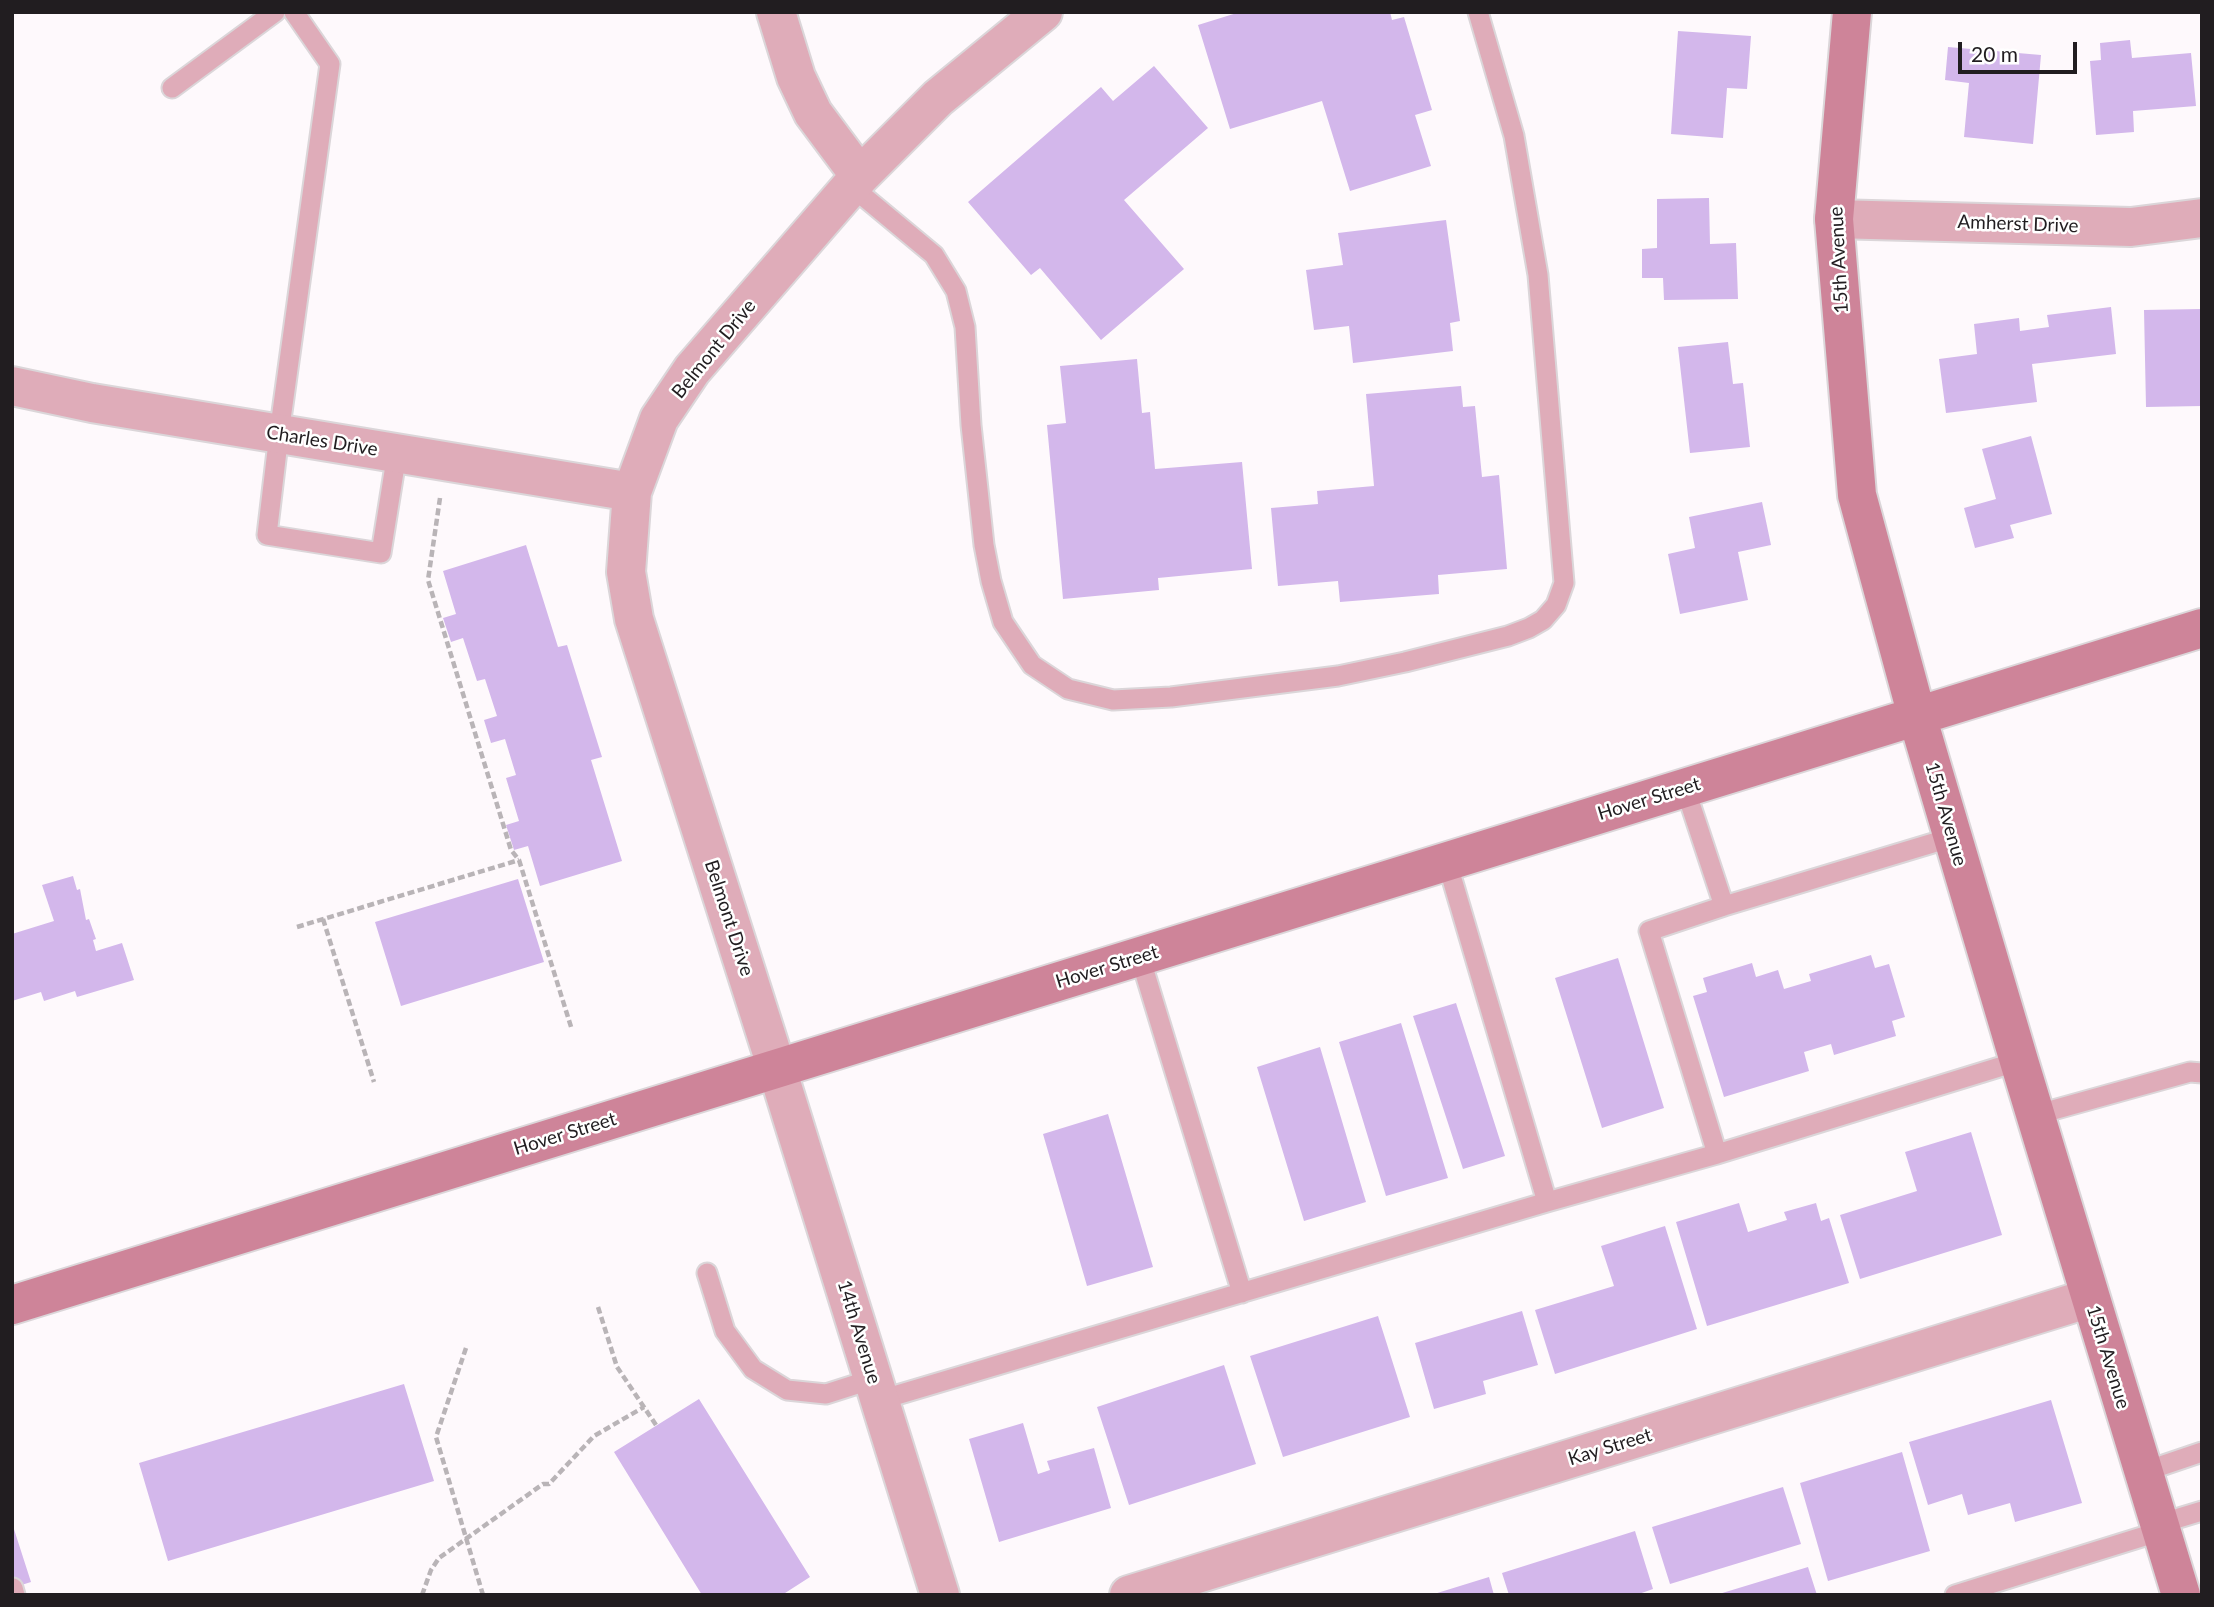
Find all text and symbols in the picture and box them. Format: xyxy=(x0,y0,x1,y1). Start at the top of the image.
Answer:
scale bar xyxy=(1962,28,2081,72)
text: 20 m xyxy=(1971,41,2018,66)
street label: 15th Avenue xyxy=(1825,206,1853,314)
street label: Amherst Drive xyxy=(1957,210,2079,238)
street label: Belmont Drive xyxy=(667,295,761,403)
street label: Charles Drive xyxy=(265,421,379,461)
street label: 15th Avenue xyxy=(1920,759,1972,869)
street label: Hover Street xyxy=(1595,773,1703,825)
street label: Belmont Drive xyxy=(700,857,758,979)
street label: Hover Street xyxy=(1053,941,1161,993)
street label: Hover Street xyxy=(511,1108,619,1160)
street label: 14th Avenue xyxy=(832,1277,886,1387)
street label: 15th Avenue xyxy=(2081,1302,2135,1412)
street label: Kay Street xyxy=(1565,1423,1655,1471)

